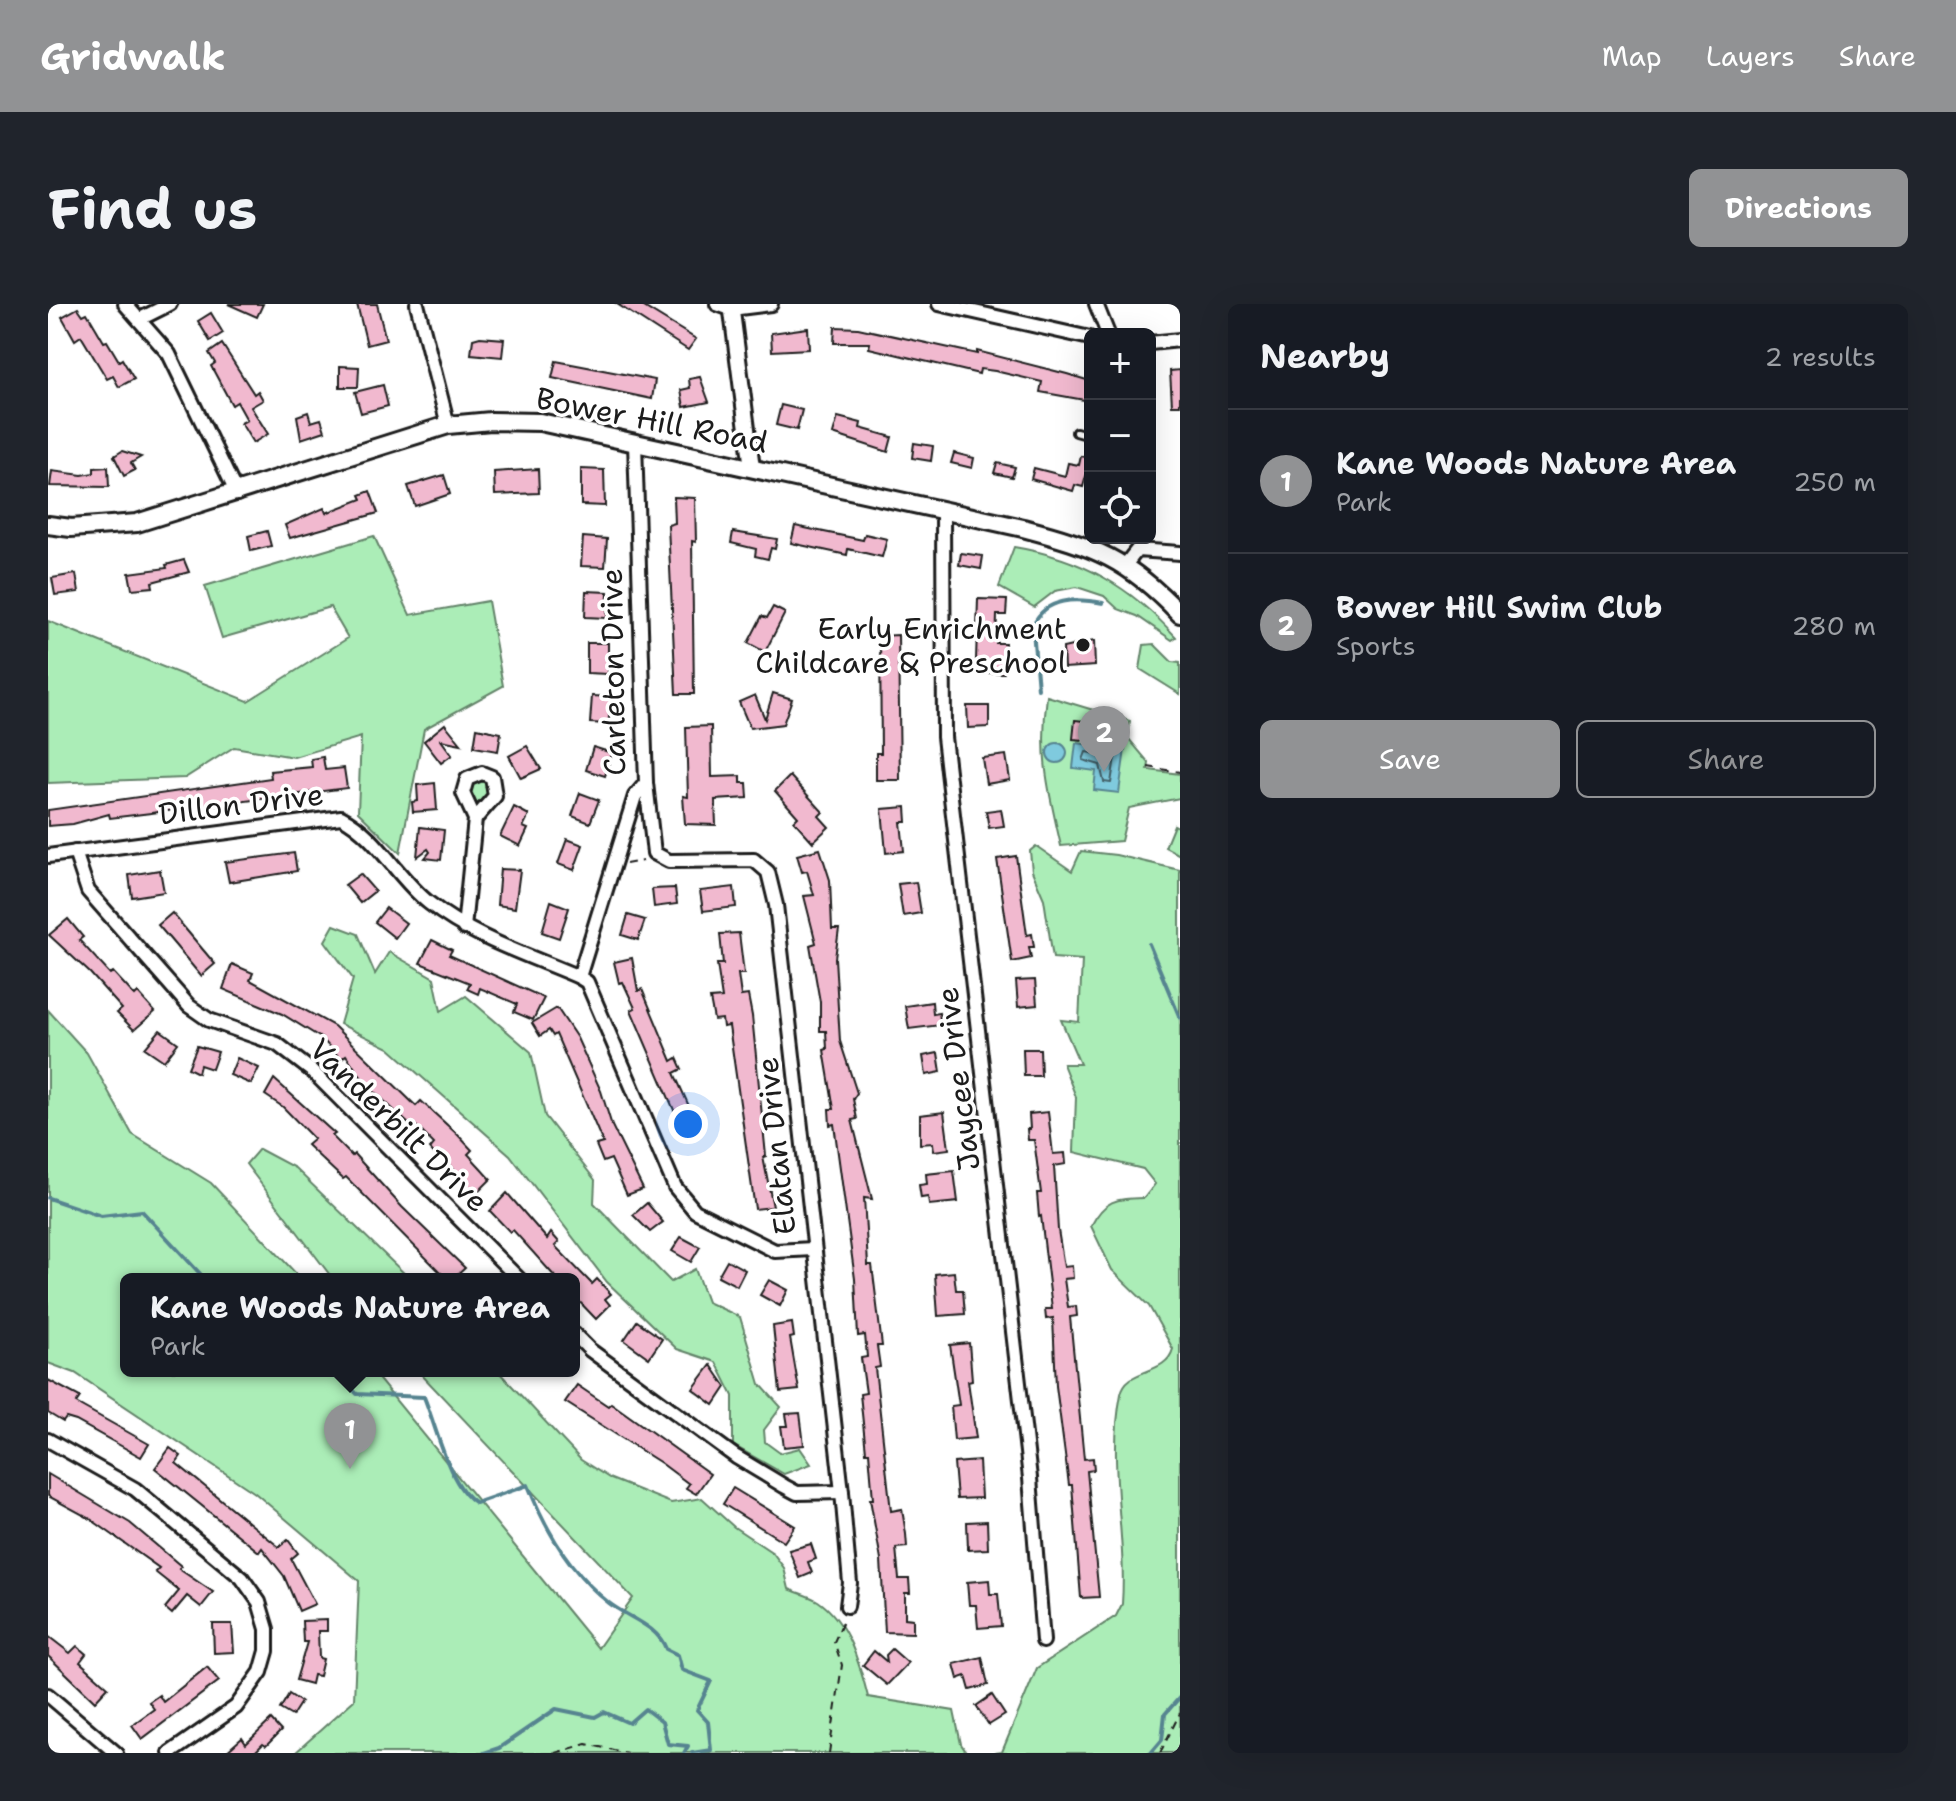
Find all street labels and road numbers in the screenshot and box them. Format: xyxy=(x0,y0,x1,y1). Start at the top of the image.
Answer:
street label: Bower Hill Road xyxy=(533,377,771,463)
street label: Carleton Drive xyxy=(591,568,635,776)
street label: Dillon Drive xyxy=(156,774,326,834)
street label: Jaycee Drive xyxy=(926,985,990,1173)
street label: Vanderbilt Drive xyxy=(300,1029,498,1221)
street label: Elatan Drive xyxy=(746,1055,806,1237)

